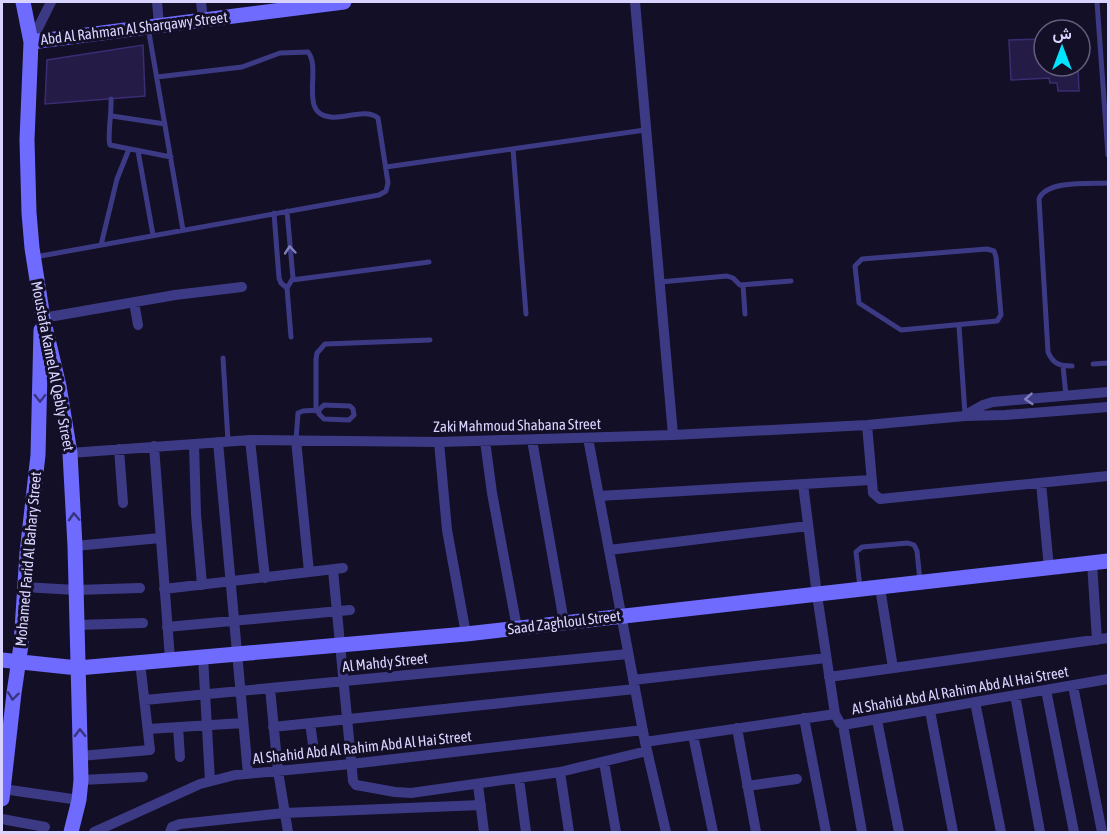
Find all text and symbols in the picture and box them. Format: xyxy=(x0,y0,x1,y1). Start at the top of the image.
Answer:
street label: Abd Al Rahman Al Sharqawy Street xyxy=(39,8,229,48)
north arrow xyxy=(1032,18,1092,78)
text: ش xyxy=(1052,24,1072,43)
one-way arrow xyxy=(284,246,297,255)
street label: Moustafa Kamel Al Qebly Street xyxy=(28,280,78,452)
one-way arrow xyxy=(1025,392,1034,405)
one-way arrow xyxy=(34,393,46,402)
street label: Zaki Mahmoud Shabana Street xyxy=(433,415,601,435)
street label: Mohamed Farid Al Bahary Street xyxy=(12,471,44,647)
one-way arrow xyxy=(67,513,80,522)
street label: Saad Zaghloul Street xyxy=(506,607,622,637)
street label: Al Mahdy Street xyxy=(341,649,429,675)
street label: Al Shahid Abd Al Rahim Abd Al Hai Street xyxy=(850,663,1070,717)
one-way arrow xyxy=(8,691,20,701)
street label: Al Shahid Abd Al Rahim Abd Al Hai Street xyxy=(252,727,472,767)
one-way arrow xyxy=(73,728,86,737)

